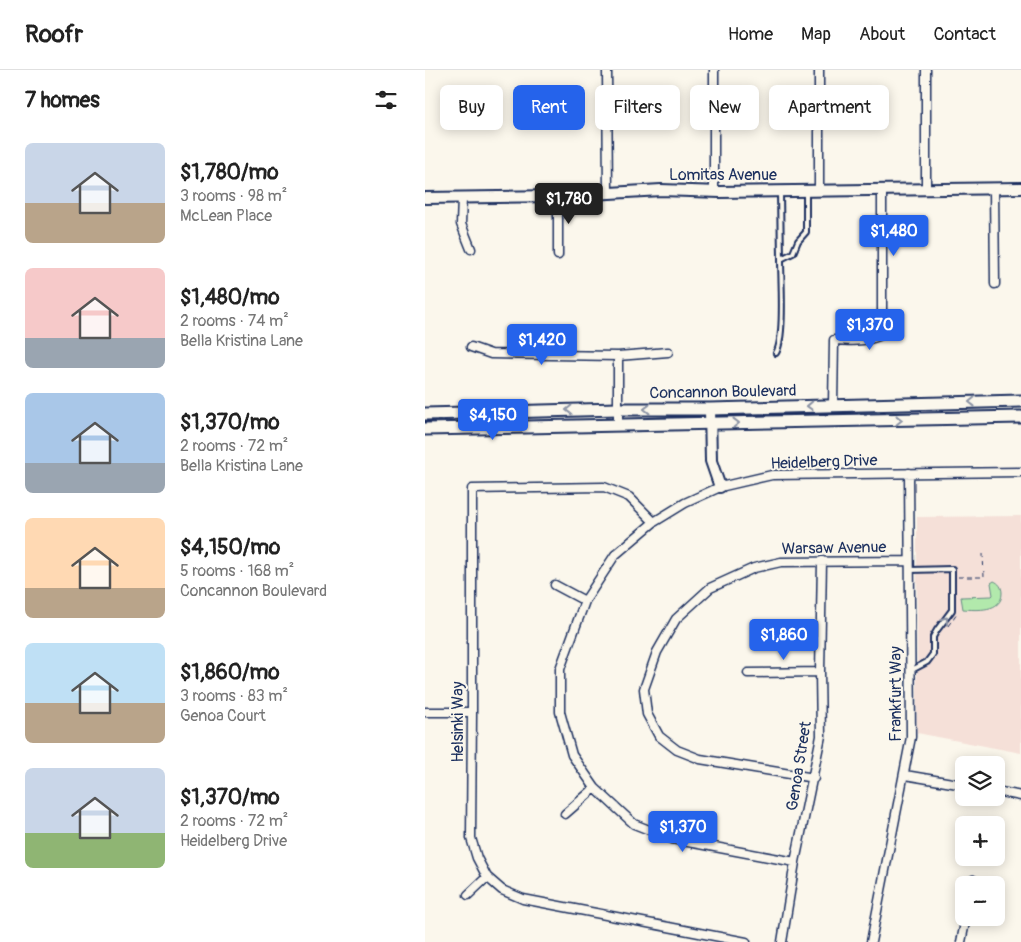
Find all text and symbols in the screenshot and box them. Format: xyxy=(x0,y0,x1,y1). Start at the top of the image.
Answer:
text: Roofr xyxy=(25,20,83,49)
text: Home xyxy=(728,23,773,46)
text: Map xyxy=(801,23,831,46)
text: About xyxy=(859,23,905,46)
text: Contact xyxy=(933,23,996,46)
chip: Buy xyxy=(440,85,503,130)
chip: Rent xyxy=(513,85,585,130)
chip: Filters xyxy=(595,85,680,130)
chip: New xyxy=(690,85,759,130)
chip: Apartment xyxy=(769,85,889,130)
icon: filters xyxy=(372,86,400,114)
text: 7 homes xyxy=(25,87,100,114)
text: $1,780/mo xyxy=(180,159,278,186)
icon: home xyxy=(65,163,125,223)
street label: Lomitas Avenue xyxy=(669,165,777,185)
pin: $1,780 xyxy=(528,182,610,225)
text: 3 rooms · 98 m² xyxy=(180,186,287,206)
text: $1,780 xyxy=(546,189,592,209)
text: McLean Place xyxy=(180,206,272,226)
pin: $1,480 xyxy=(853,214,935,257)
text: $1,480 xyxy=(870,221,918,241)
text: $1,480/mo xyxy=(180,284,280,311)
icon: home xyxy=(65,288,125,348)
pin: $1,370 xyxy=(829,308,911,351)
text: 2 rooms · 74 m² xyxy=(180,311,289,331)
text: $1,370 xyxy=(846,315,894,335)
pin: $1,420 xyxy=(501,324,583,366)
text: $1,420 xyxy=(518,330,566,350)
text: Bella Kristina Lane xyxy=(180,331,303,351)
street label: Concannon Boulevard xyxy=(649,381,797,403)
one-way arrow xyxy=(968,397,976,407)
pin: $4,150 xyxy=(452,398,534,441)
one-way arrow xyxy=(806,401,814,412)
one-way arrow xyxy=(643,404,651,414)
text: $4,150 xyxy=(469,405,517,425)
one-way arrow xyxy=(565,405,573,416)
text: $1,370/mo xyxy=(180,409,280,436)
icon: home xyxy=(65,413,125,473)
one-way arrow xyxy=(895,414,903,425)
one-way arrow xyxy=(733,418,741,428)
text: 2 rooms · 72 m² xyxy=(180,436,288,456)
street label: Heidelberg Drive xyxy=(770,450,878,474)
text: Bella Kristina Lane xyxy=(180,456,303,476)
text: $4,150/mo xyxy=(180,534,280,561)
street label: Warsaw Avenue xyxy=(781,537,887,559)
icon: home xyxy=(65,538,125,598)
text: 5 rooms · 168 m² xyxy=(180,561,294,581)
text: Concannon Boulevard xyxy=(180,581,327,601)
one-way arrow xyxy=(939,617,947,626)
pin: $1,860 xyxy=(743,618,825,661)
text: $1,860 xyxy=(760,625,808,645)
street label: Frankfurt Way xyxy=(886,646,906,742)
text: $1,860/mo xyxy=(180,659,280,686)
icon: home xyxy=(65,663,125,723)
street label: Helsinki Way xyxy=(448,681,468,763)
text: 3 rooms · 83 m² xyxy=(180,686,288,706)
text: Genoa Court xyxy=(180,706,266,726)
street label: Genoa Street xyxy=(782,719,816,812)
map controls xyxy=(955,756,1005,926)
button: layers xyxy=(955,756,1005,806)
text: $1,370/mo xyxy=(180,784,280,811)
icon: home xyxy=(65,788,125,848)
pin: $1,370 xyxy=(642,810,724,853)
text: 2 rooms · 72 m² xyxy=(180,811,288,831)
button: + xyxy=(955,816,1005,866)
text: $1,370 xyxy=(659,817,707,837)
text: Heidelberg Drive xyxy=(180,831,287,851)
button: − xyxy=(955,876,1005,926)

